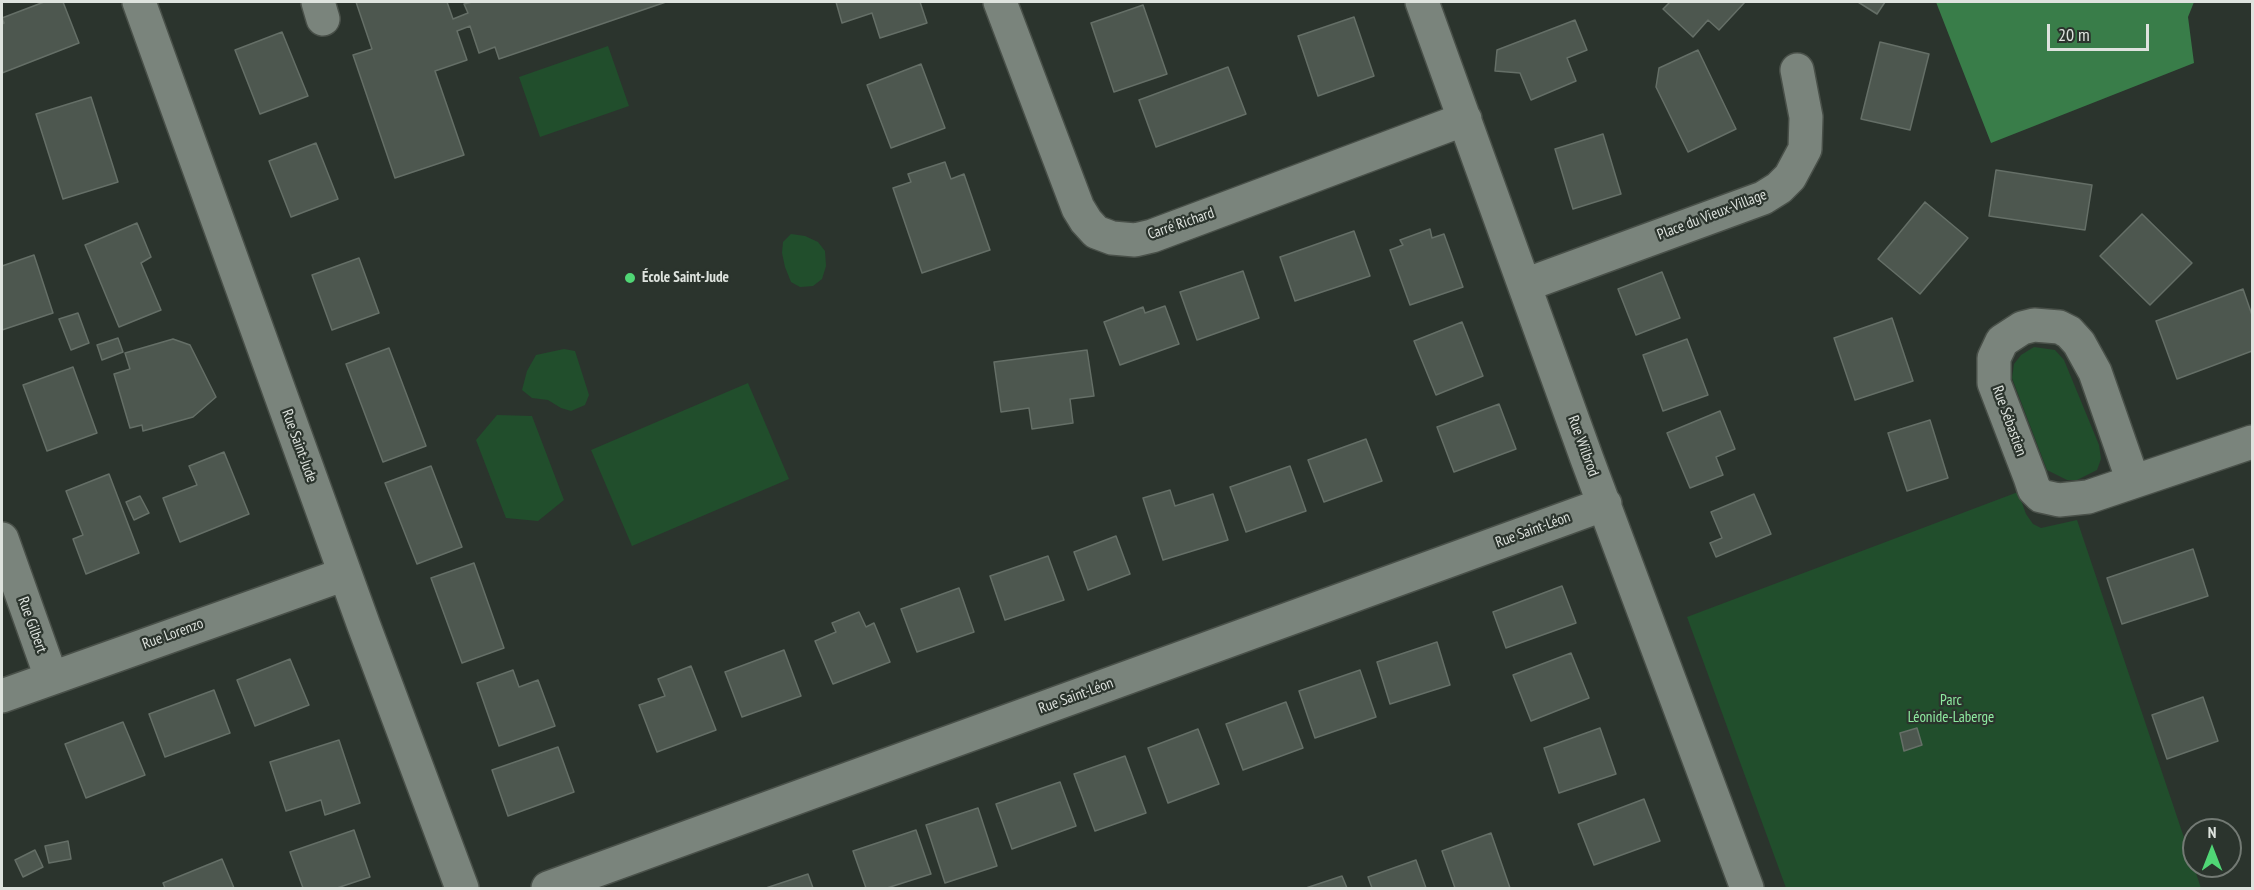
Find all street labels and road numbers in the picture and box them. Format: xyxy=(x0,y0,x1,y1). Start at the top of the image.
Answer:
street label: Place du Vieux-Village xyxy=(1655,186,1769,244)
street label: Carré Richard xyxy=(1145,204,1217,244)
street label: Rue Sébastien xyxy=(1988,383,2030,459)
street label: Rue Saint-Jude xyxy=(277,407,321,485)
street label: Rue Wilbrod xyxy=(1564,413,1602,479)
street label: Rue Saint-Léon xyxy=(1493,508,1573,552)
street label: Rue Gilbert xyxy=(14,594,50,656)
street label: Rue Lorenzo xyxy=(140,615,206,653)
street label: Rue Saint-Léon xyxy=(1036,674,1116,718)

